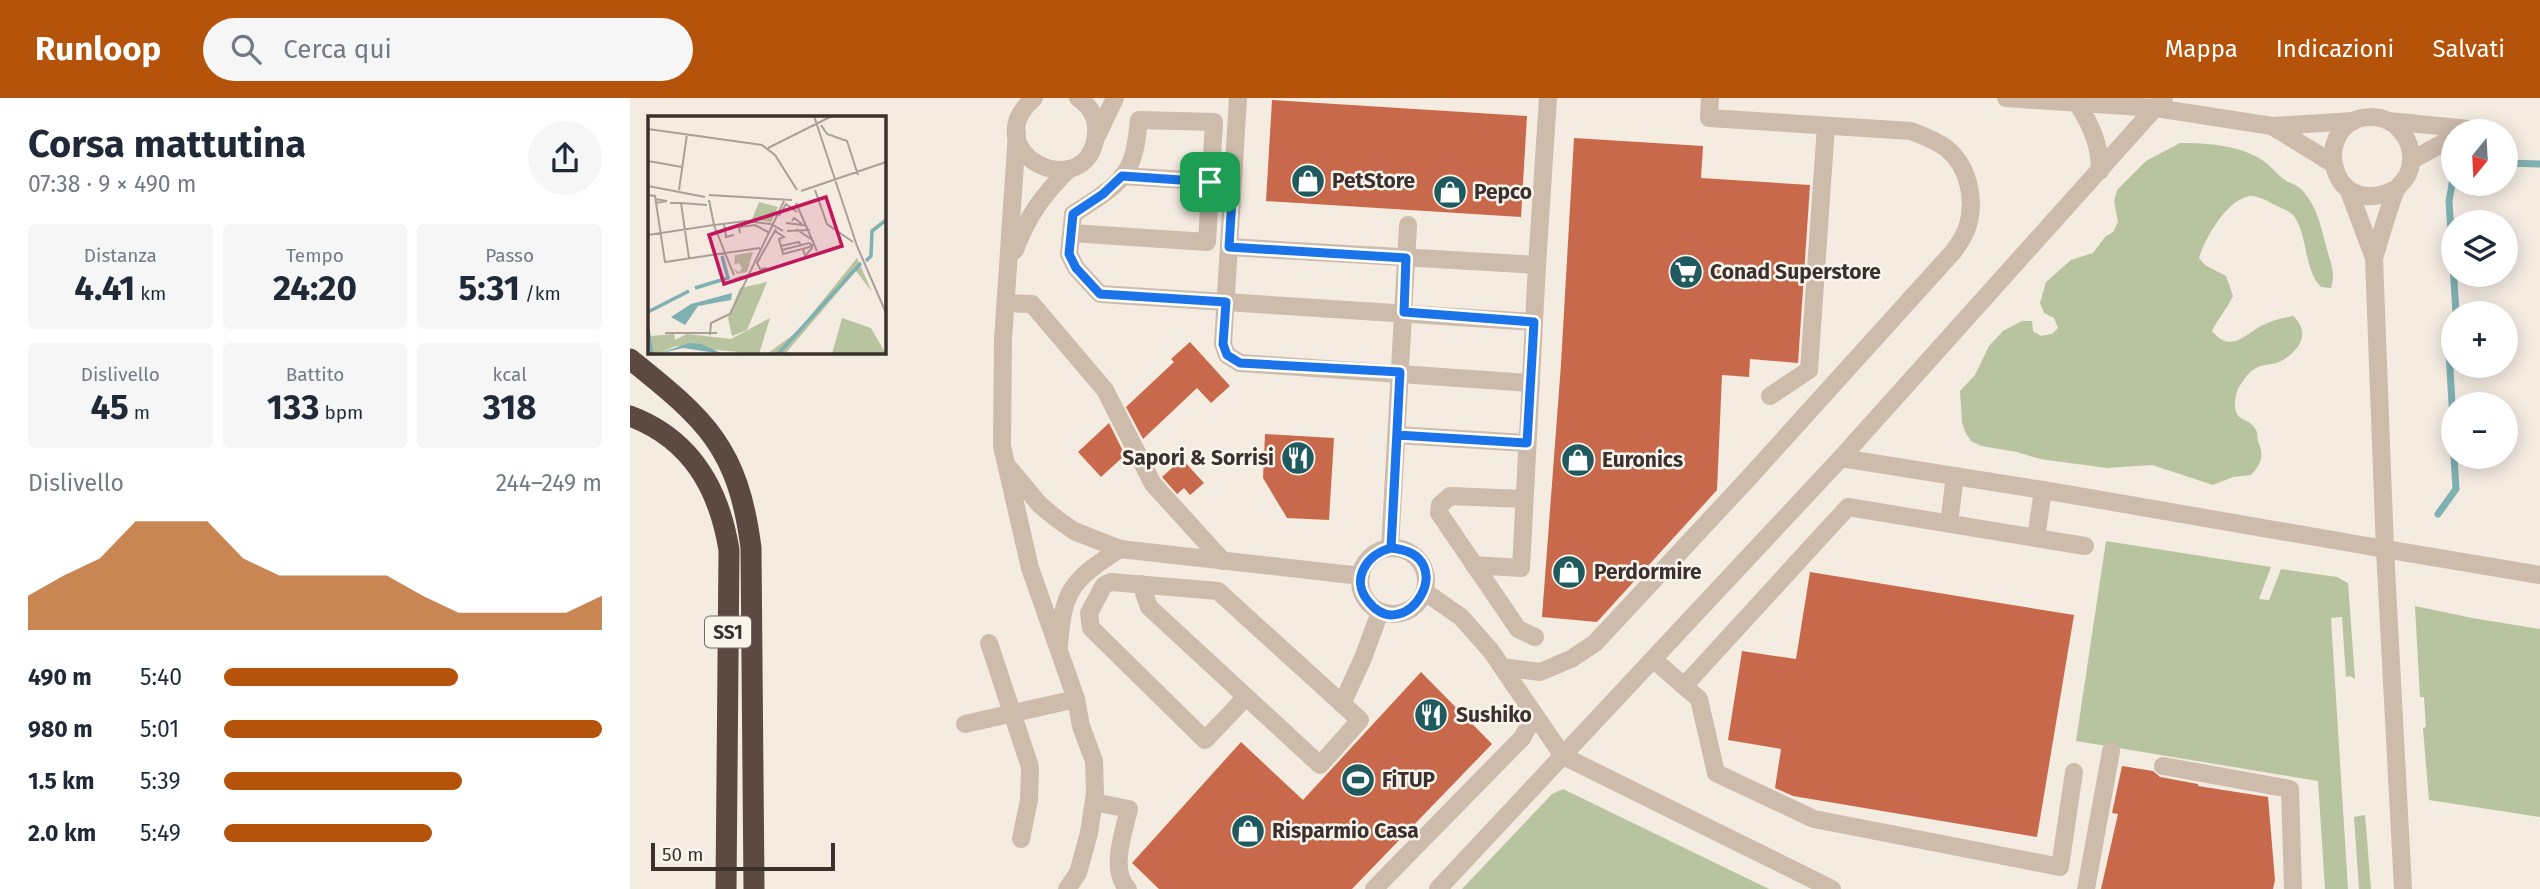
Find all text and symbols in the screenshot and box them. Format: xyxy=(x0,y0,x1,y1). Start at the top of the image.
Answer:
search box xyxy=(203,18,693,81)
text: Runloop xyxy=(35,29,161,69)
icon: search xyxy=(227,30,265,68)
text: Cerca qui xyxy=(283,34,392,65)
text: Mappa xyxy=(2165,35,2238,63)
text: Indicazioni xyxy=(2276,35,2394,63)
text: Salvati xyxy=(2432,35,2505,63)
inset map xyxy=(648,116,886,354)
north arrow xyxy=(2441,119,2518,196)
map controls xyxy=(2441,119,2518,469)
text: Corsa mattutina xyxy=(28,121,306,167)
button: share xyxy=(528,121,602,195)
pin xyxy=(1180,152,1240,212)
shop icon: PetStore xyxy=(1289,162,1327,200)
icon: arrive xyxy=(1191,163,1229,201)
place label: PetStore xyxy=(1332,168,1415,194)
text: 07:38 · 9 × 490 m xyxy=(28,170,196,198)
shop icon: Pepco xyxy=(1431,173,1469,211)
place label: Pepco xyxy=(1474,179,1532,205)
button: layers xyxy=(2441,210,2518,287)
text: Distanza xyxy=(84,244,157,267)
text: Tempo xyxy=(286,244,344,267)
text: Passo xyxy=(485,244,534,267)
supermarket icon: Conad Superstore xyxy=(1667,253,1705,291)
place label: Conad Superstore xyxy=(1710,259,1881,285)
text: 4.41 xyxy=(74,267,135,309)
text: 24:20 xyxy=(273,267,357,309)
text: 5:31 xyxy=(459,267,520,309)
text: km xyxy=(135,282,166,305)
text: /km xyxy=(520,282,561,305)
button: + xyxy=(2441,301,2518,378)
text: Dislivello xyxy=(81,363,160,386)
text: Battito xyxy=(286,363,344,386)
text: kcal xyxy=(493,363,527,386)
text: 45 xyxy=(91,386,129,428)
text: 133 xyxy=(267,386,319,428)
text: 318 xyxy=(483,386,537,428)
button: − xyxy=(2441,392,2518,469)
text: m xyxy=(129,401,150,424)
text: bpm xyxy=(319,401,363,424)
restaurant icon: Sapori & Sorrisi xyxy=(1279,439,1317,477)
shop icon: Euronics xyxy=(1559,441,1597,479)
place label: Sapori & Sorrisi xyxy=(1122,445,1274,471)
place label: Euronics xyxy=(1602,447,1683,473)
text: Dislivello xyxy=(28,469,124,497)
text: 244–249 m xyxy=(496,469,602,497)
shop icon: Perdormire xyxy=(1550,553,1588,591)
place label: Perdormire xyxy=(1594,559,1702,585)
road number: SS1 xyxy=(705,617,751,648)
text: 490 m xyxy=(28,663,92,691)
text: 5:40 xyxy=(140,663,182,691)
restaurant icon: Sushiko xyxy=(1412,696,1450,734)
place label: Sushiko xyxy=(1456,702,1532,728)
text: 980 m xyxy=(28,715,93,743)
text: 5:01 xyxy=(140,715,179,743)
sports icon: FiTUP xyxy=(1339,761,1377,799)
text: 1.5 km xyxy=(28,767,94,795)
text: 5:39 xyxy=(140,767,181,795)
place label: FiTUP xyxy=(1382,767,1436,793)
shop icon: Risparmio Casa xyxy=(1229,812,1267,850)
place label: Risparmio Casa xyxy=(1272,818,1419,844)
text: 2.0 km xyxy=(28,819,96,847)
text: 5:49 xyxy=(140,819,181,847)
scale bar xyxy=(651,840,835,872)
text: 50 m xyxy=(662,843,703,866)

